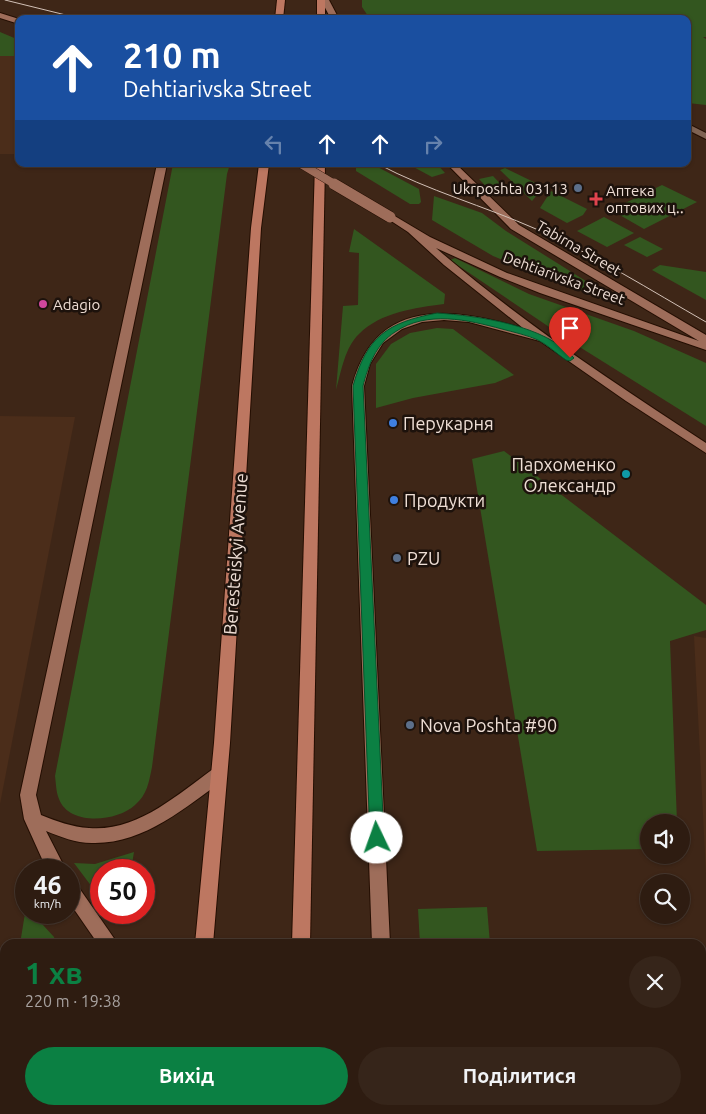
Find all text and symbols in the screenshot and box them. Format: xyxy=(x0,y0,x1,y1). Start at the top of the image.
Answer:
icon: ahead xyxy=(40,35,105,100)
text: 210 m xyxy=(123,35,221,75)
text: Dehtiarivska Street xyxy=(123,76,311,101)
icon: left xyxy=(260,130,288,158)
icon: ahead xyxy=(313,130,341,158)
icon: ahead xyxy=(366,130,394,158)
icon: right xyxy=(419,130,447,158)
place label: Ukrposhta 03113 xyxy=(453,180,568,197)
marker: Ukrposhta 03113 xyxy=(572,182,584,194)
place label: Аптека оптових ц‥ xyxy=(606,182,684,216)
marker: Аптека оптових ц‥ xyxy=(590,193,602,205)
street label: Tabirna Street xyxy=(534,217,625,279)
street label: Dehtiarivska Street xyxy=(501,248,627,308)
place label: Adagio xyxy=(53,296,100,313)
marker: Adagio xyxy=(37,298,49,310)
pin xyxy=(549,307,591,358)
icon: arrive xyxy=(556,314,584,342)
place label: Перукарня xyxy=(403,413,494,433)
marker: Перукарня xyxy=(387,417,399,429)
place label: Пархоменко Олександр xyxy=(512,454,616,495)
marker: Пархоменко Олександр xyxy=(620,468,632,480)
street label: Beresteiskyi Avenue xyxy=(219,472,251,636)
place label: Продукти xyxy=(404,490,485,510)
marker: Продукти xyxy=(388,494,400,506)
place label: PZU xyxy=(407,548,440,568)
marker: PZU xyxy=(391,552,403,564)
place label: Nova Poshta #90 xyxy=(420,715,557,735)
marker: Nova Poshta #90 xyxy=(404,719,416,731)
position arrow xyxy=(350,811,402,863)
map controls xyxy=(640,814,690,924)
button: sound xyxy=(640,814,690,864)
speed limit sign: 50 xyxy=(90,859,155,924)
text: 46 xyxy=(33,871,62,899)
button: search xyxy=(640,874,690,924)
text: km/h xyxy=(34,897,61,910)
text: 1 хв xyxy=(25,956,83,990)
button: close xyxy=(629,956,681,1008)
text: 220 m · 19:38 xyxy=(25,992,121,1010)
button: Вихід xyxy=(25,1047,348,1105)
button: Поділитися xyxy=(358,1047,681,1105)

